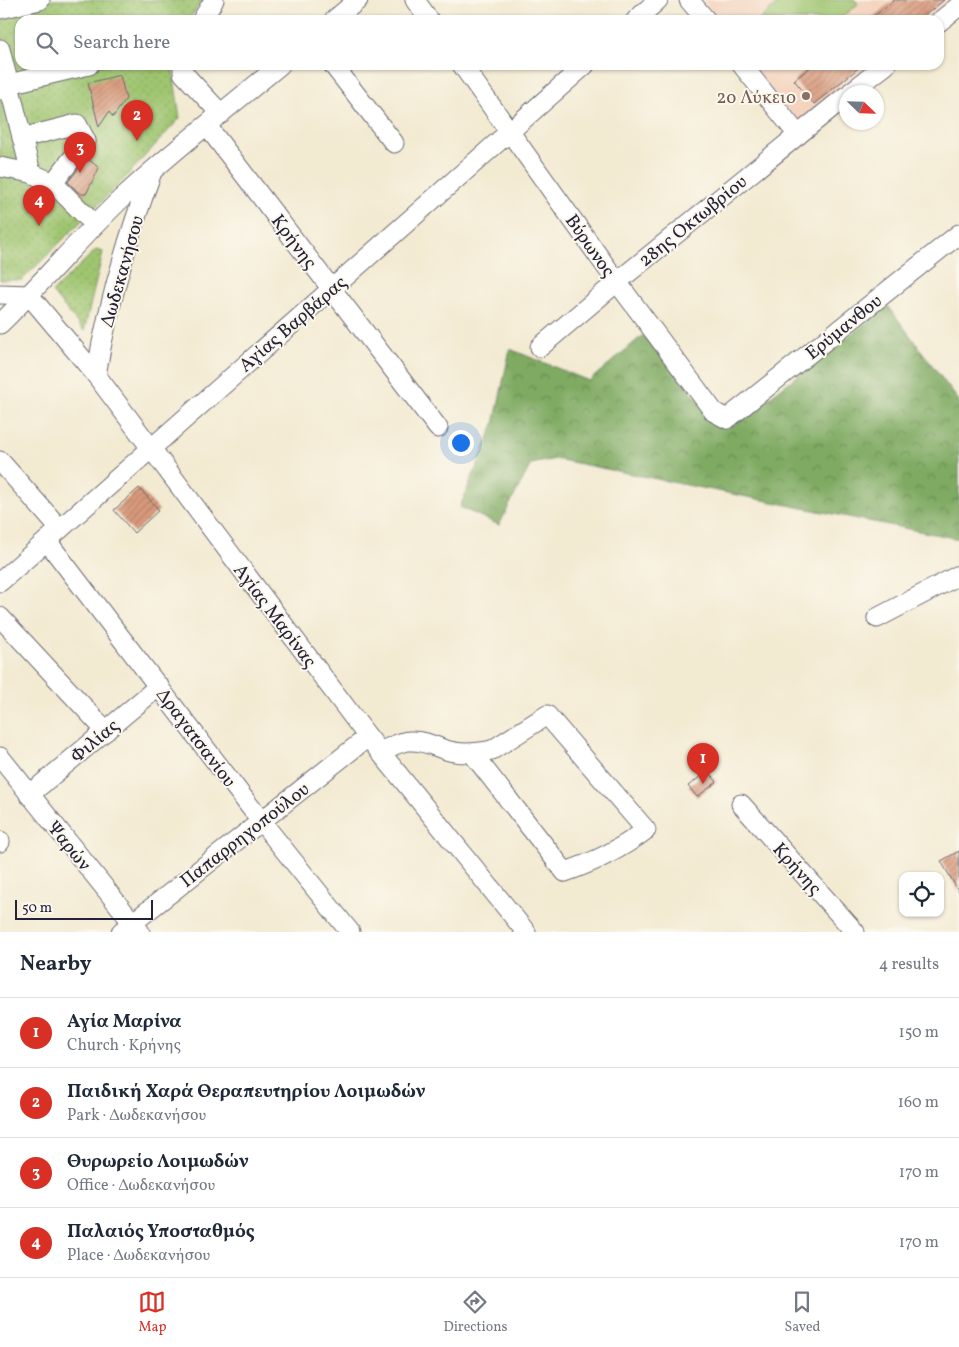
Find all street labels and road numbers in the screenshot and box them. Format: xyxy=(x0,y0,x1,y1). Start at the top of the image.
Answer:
street label: 28ης Οκτωβρίου xyxy=(633,170,753,274)
street label: Βύρωνος xyxy=(558,209,621,283)
street label: Κρήνης xyxy=(264,210,323,275)
street label: Δωδεκανήσου xyxy=(95,213,151,330)
street label: Αγίας Βαρβάρας xyxy=(234,270,353,379)
street label: Ερύμανθου xyxy=(801,289,888,366)
street label: Αγίας Μαρίνας xyxy=(227,559,322,674)
street label: Δραγατσανίου xyxy=(149,683,241,793)
street label: Φιλίας xyxy=(65,714,125,770)
street label: Παπαρρηγοπούλου xyxy=(175,777,315,894)
street label: Ψαρών xyxy=(40,816,97,877)
street label: Κρήνης xyxy=(766,838,827,901)

